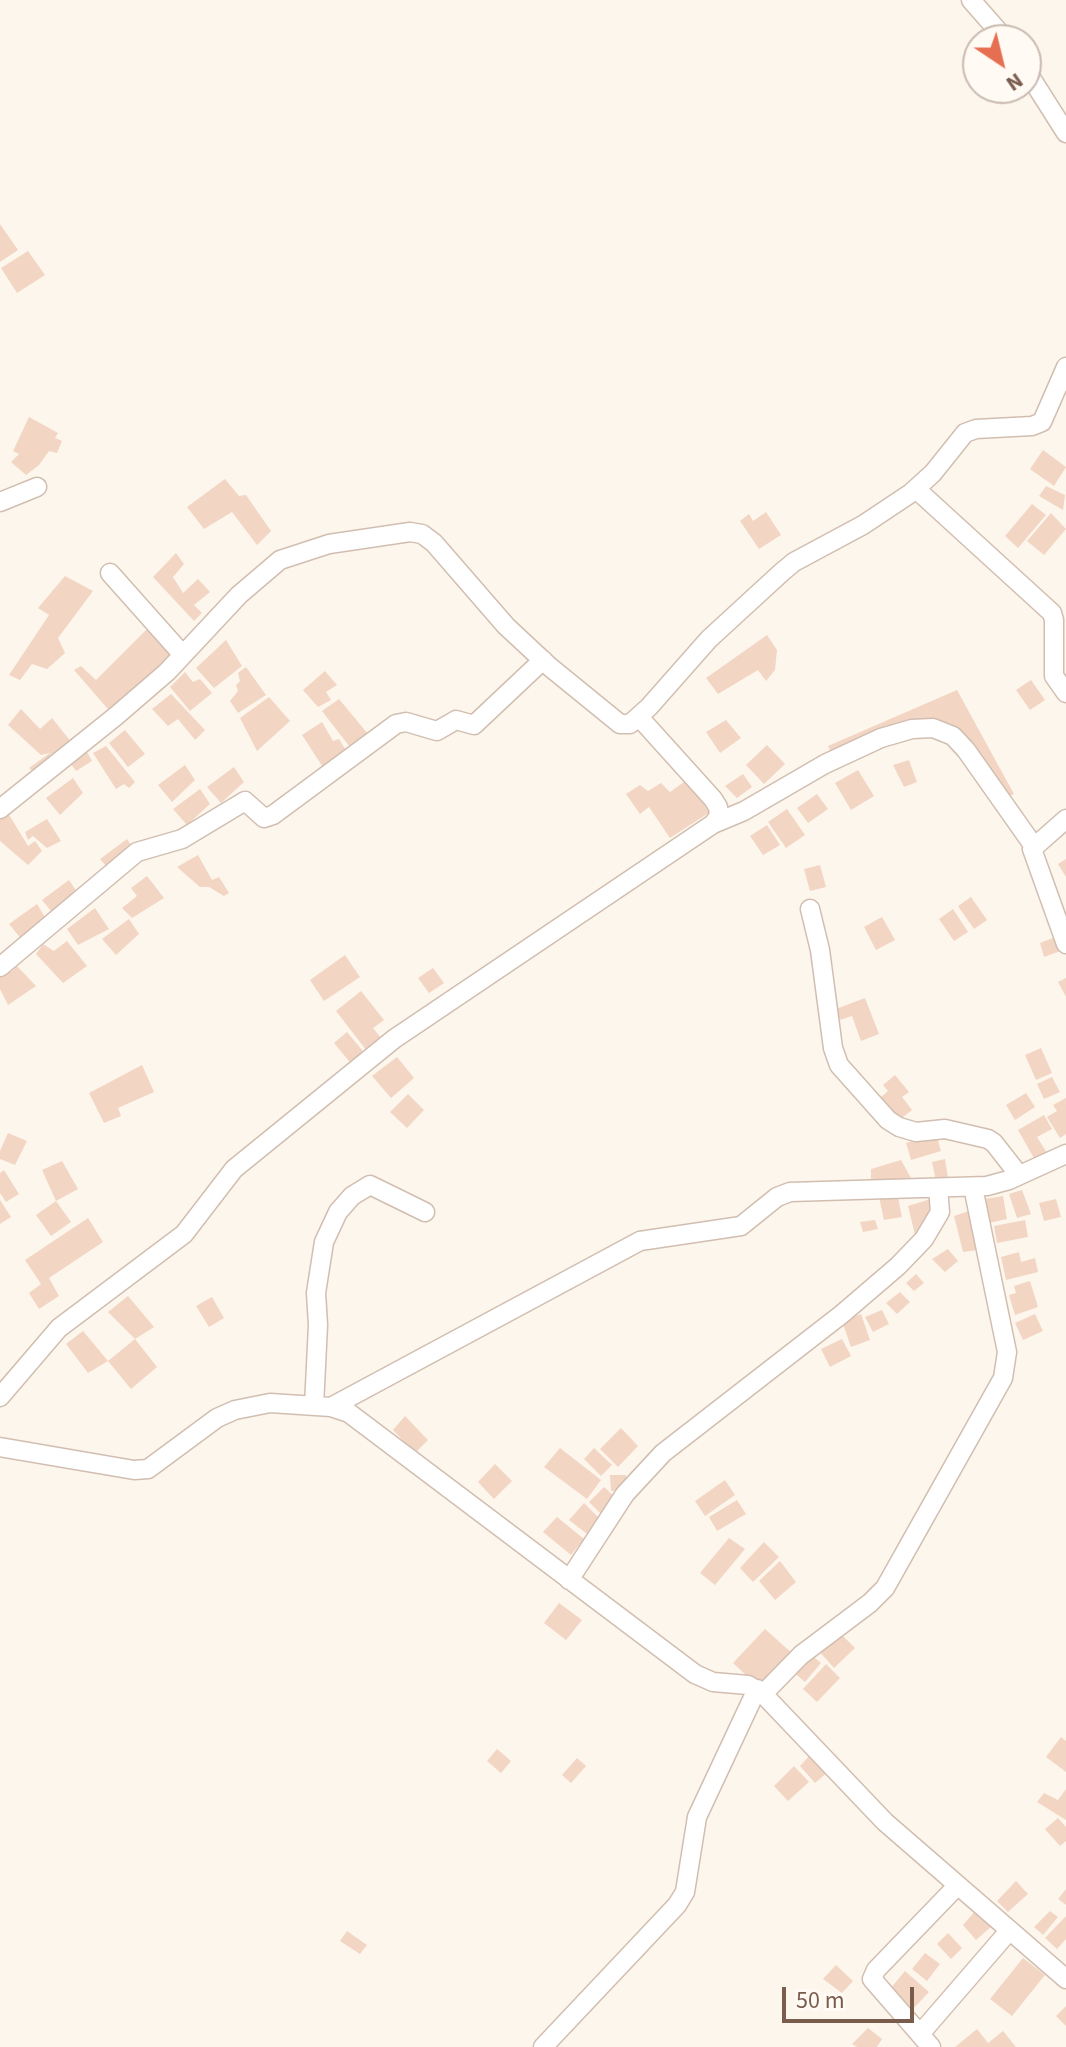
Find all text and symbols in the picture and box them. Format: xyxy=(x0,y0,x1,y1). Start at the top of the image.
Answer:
north arrow xyxy=(962,24,1042,104)
text: N xyxy=(999,65,1030,99)
scale bar xyxy=(786,1971,918,2021)
text: 50 m xyxy=(796,1983,845,2018)

